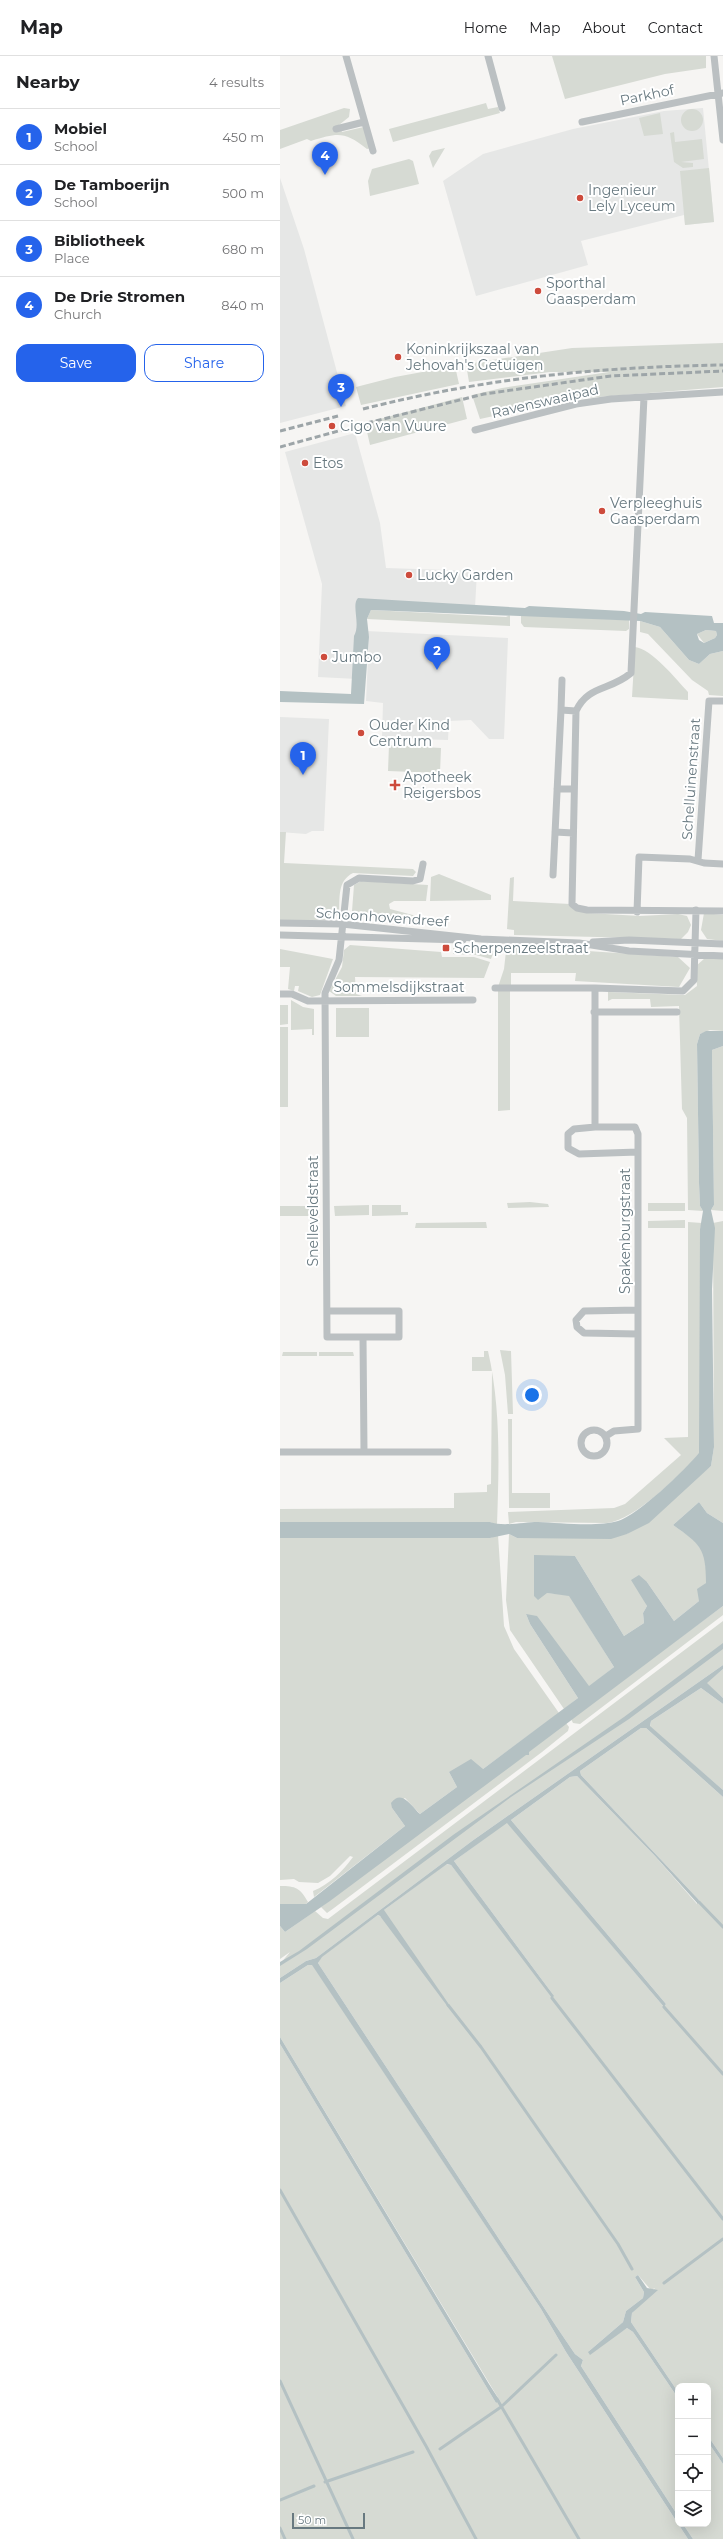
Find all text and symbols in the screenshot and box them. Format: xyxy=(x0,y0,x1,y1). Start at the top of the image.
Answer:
text: Map xyxy=(20,16,63,39)
text: Home xyxy=(464,19,507,37)
text: Map xyxy=(529,19,560,37)
text: About xyxy=(582,19,626,37)
text: Contact xyxy=(648,19,703,37)
text: Nearby xyxy=(16,72,80,92)
text: 4 results xyxy=(209,74,264,90)
street label: Parkhof xyxy=(618,80,677,110)
text: Mobiel xyxy=(54,119,107,138)
text: 1 xyxy=(26,129,32,145)
text: 450 m xyxy=(222,129,264,145)
text: School xyxy=(54,138,98,154)
pin: 4 xyxy=(312,142,338,175)
text: De Tamboerijn xyxy=(54,175,170,194)
place label: Ingenieur Lely Lyceum xyxy=(588,181,676,215)
text: 2 xyxy=(25,185,33,201)
text: 500 m xyxy=(222,185,264,201)
marker: Ingenieur Lely Lyceum xyxy=(575,193,585,203)
text: School xyxy=(54,194,98,210)
text: Bibliotheek xyxy=(54,231,145,250)
text: 3 xyxy=(25,241,33,257)
text: 680 m xyxy=(222,241,264,257)
text: Place xyxy=(54,250,90,266)
place label: Sporthal Gaasperdam xyxy=(546,274,636,308)
marker: Sporthal Gaasperdam xyxy=(533,286,543,296)
text: De Drie Stromen xyxy=(54,287,185,306)
text: 4 xyxy=(25,297,33,313)
text: 840 m xyxy=(221,297,264,313)
text: Church xyxy=(54,306,102,322)
place label: Koninkrijkszaal van Jehovah's Getuigen xyxy=(405,340,544,374)
button: Save xyxy=(16,344,136,382)
button: Share xyxy=(144,344,264,382)
marker: Koninkrijkszaal van Jehovah's Getuigen xyxy=(393,352,403,362)
pin: 3 xyxy=(328,374,354,407)
street label: Ravenswaaipad xyxy=(490,380,600,422)
place label: Cigo van Vuure xyxy=(340,417,446,435)
marker: Cigo van Vuure xyxy=(327,421,337,431)
place label: Etos xyxy=(313,454,343,472)
marker: Etos xyxy=(300,458,310,468)
place label: Verpleeghuis Gaasperdam xyxy=(610,494,702,528)
marker: Verpleeghuis Gaasperdam xyxy=(597,506,607,516)
place label: Lucky Garden xyxy=(417,566,514,584)
marker: Lucky Garden xyxy=(404,570,414,580)
pin: 2 xyxy=(424,637,450,670)
place label: Jumbo xyxy=(331,648,382,666)
marker: Jumbo xyxy=(319,652,329,662)
place label: Ouder Kind Centrum xyxy=(369,716,450,750)
street label: Schelluinenstraat xyxy=(678,717,704,841)
marker: Ouder Kind Centrum xyxy=(356,728,366,738)
pin: 1 xyxy=(290,742,316,775)
place label: Apotheek Reigersbos xyxy=(403,768,481,802)
marker: Apotheek Reigersbos xyxy=(390,780,400,790)
street label: Schoonhovendreef xyxy=(315,903,450,931)
place label: Scherpenzeelstraat xyxy=(454,939,589,957)
marker: Scherpenzeelstraat xyxy=(441,943,451,953)
street label: Sommelsdijkstraat xyxy=(333,978,465,996)
street label: Snelleveldstraat xyxy=(304,1155,322,1267)
street label: Spakenburgstraat xyxy=(616,1168,634,1294)
your location xyxy=(522,1385,542,1405)
map controls xyxy=(675,2383,711,2527)
button: + xyxy=(675,2383,711,2419)
button: − xyxy=(675,2419,711,2455)
button: locate xyxy=(675,2455,711,2491)
button: layers xyxy=(675,2491,711,2527)
scale bar xyxy=(292,2511,365,2530)
text: 50 m xyxy=(298,2513,326,2527)

